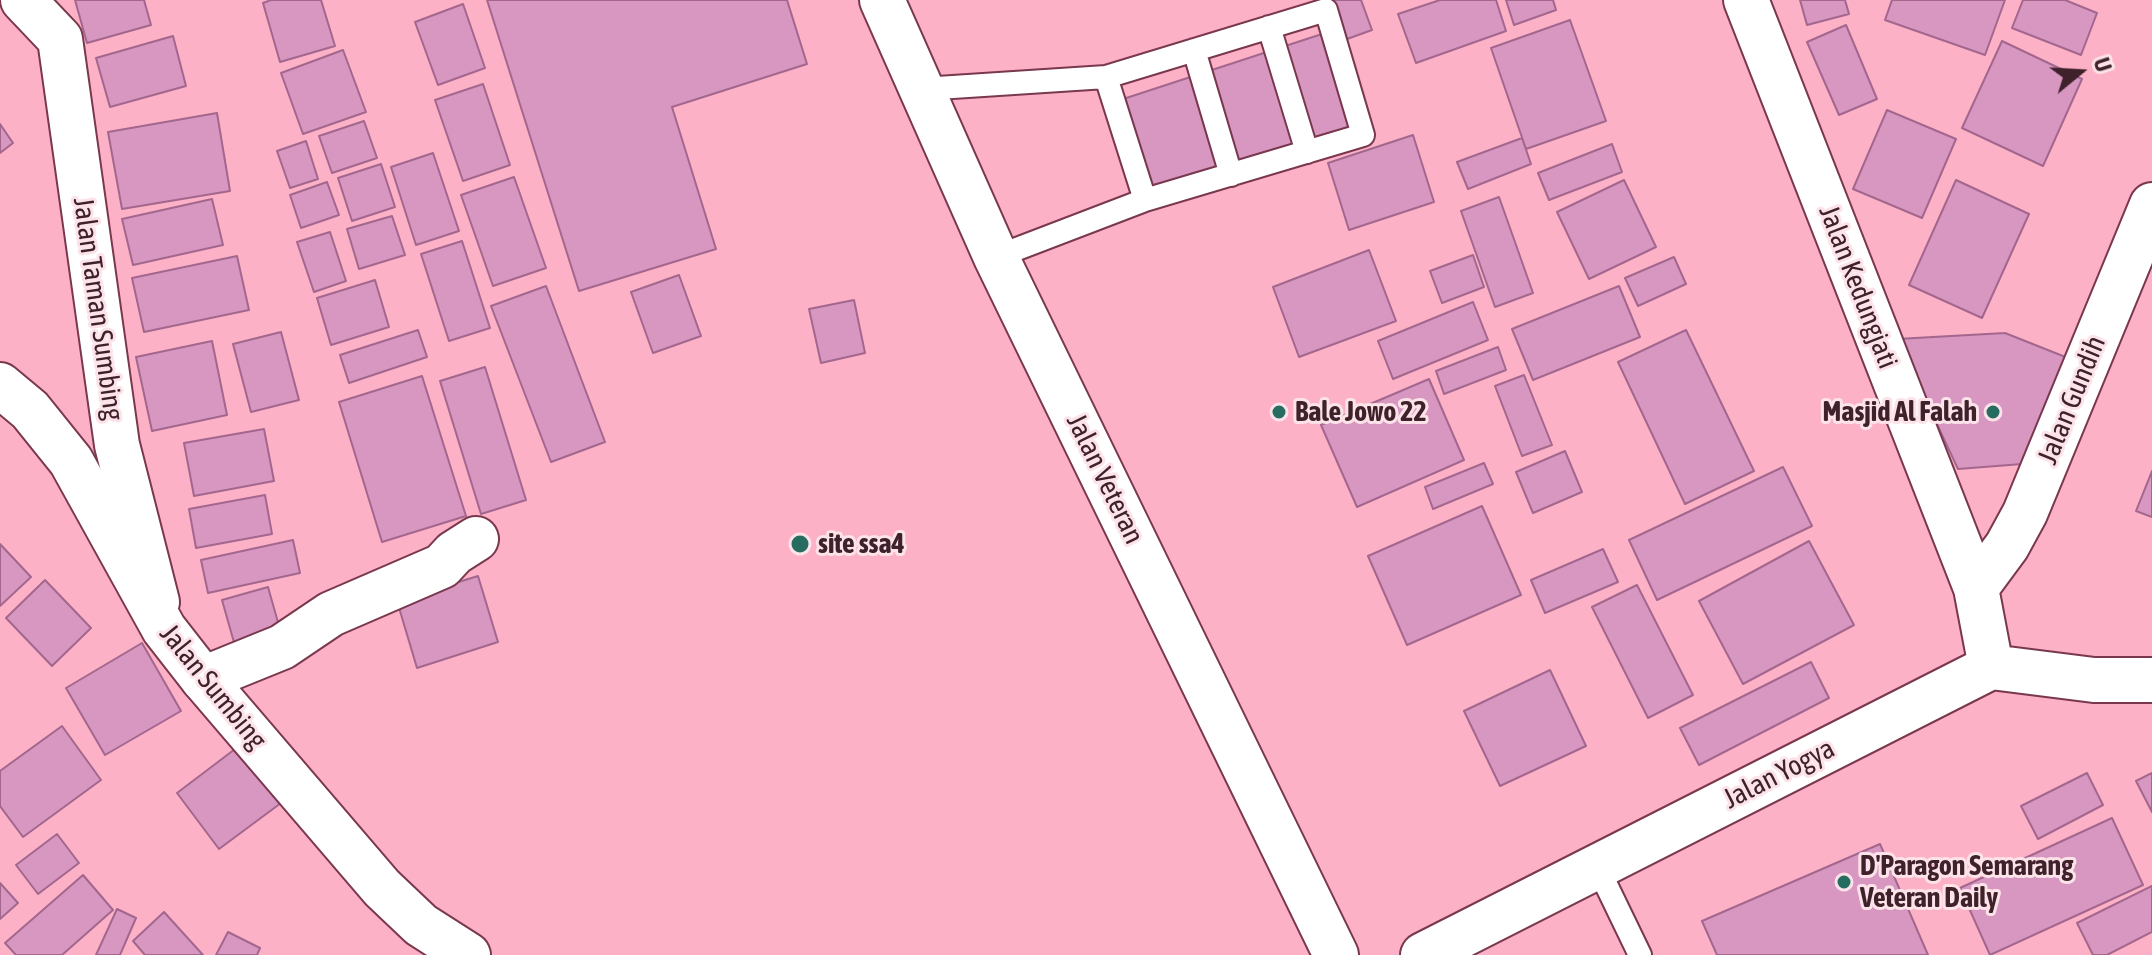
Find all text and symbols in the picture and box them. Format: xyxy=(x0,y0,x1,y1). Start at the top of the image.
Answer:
north arrow xyxy=(2040,32,2120,112)
text: U xyxy=(2088,54,2117,75)
street label: Jalan Taman Sumbing xyxy=(66,195,130,423)
street label: Jalan Kedungjati xyxy=(1812,201,1904,373)
street label: Jalan Gundih xyxy=(2031,331,2113,469)
place label: Bale Jowo 22 xyxy=(1295,395,1427,429)
place label: Masjid Al Falah xyxy=(1823,395,1977,429)
marker: Bale Jowo 22 xyxy=(1270,403,1288,421)
marker: Masjid Al Falah xyxy=(1984,403,2002,421)
street label: Jalan Veteran xyxy=(1059,409,1151,549)
place label: site ssa4 xyxy=(818,527,905,561)
marker: site ssa4 xyxy=(789,533,811,555)
street label: Jalan Sumbing xyxy=(153,618,273,756)
street label: Jalan Yogya xyxy=(1718,732,1840,816)
place label: D'Paragon Semarang Veteran Daily xyxy=(1860,849,2073,915)
marker: D'Paragon Semarang Veteran Daily xyxy=(1835,873,1853,891)

